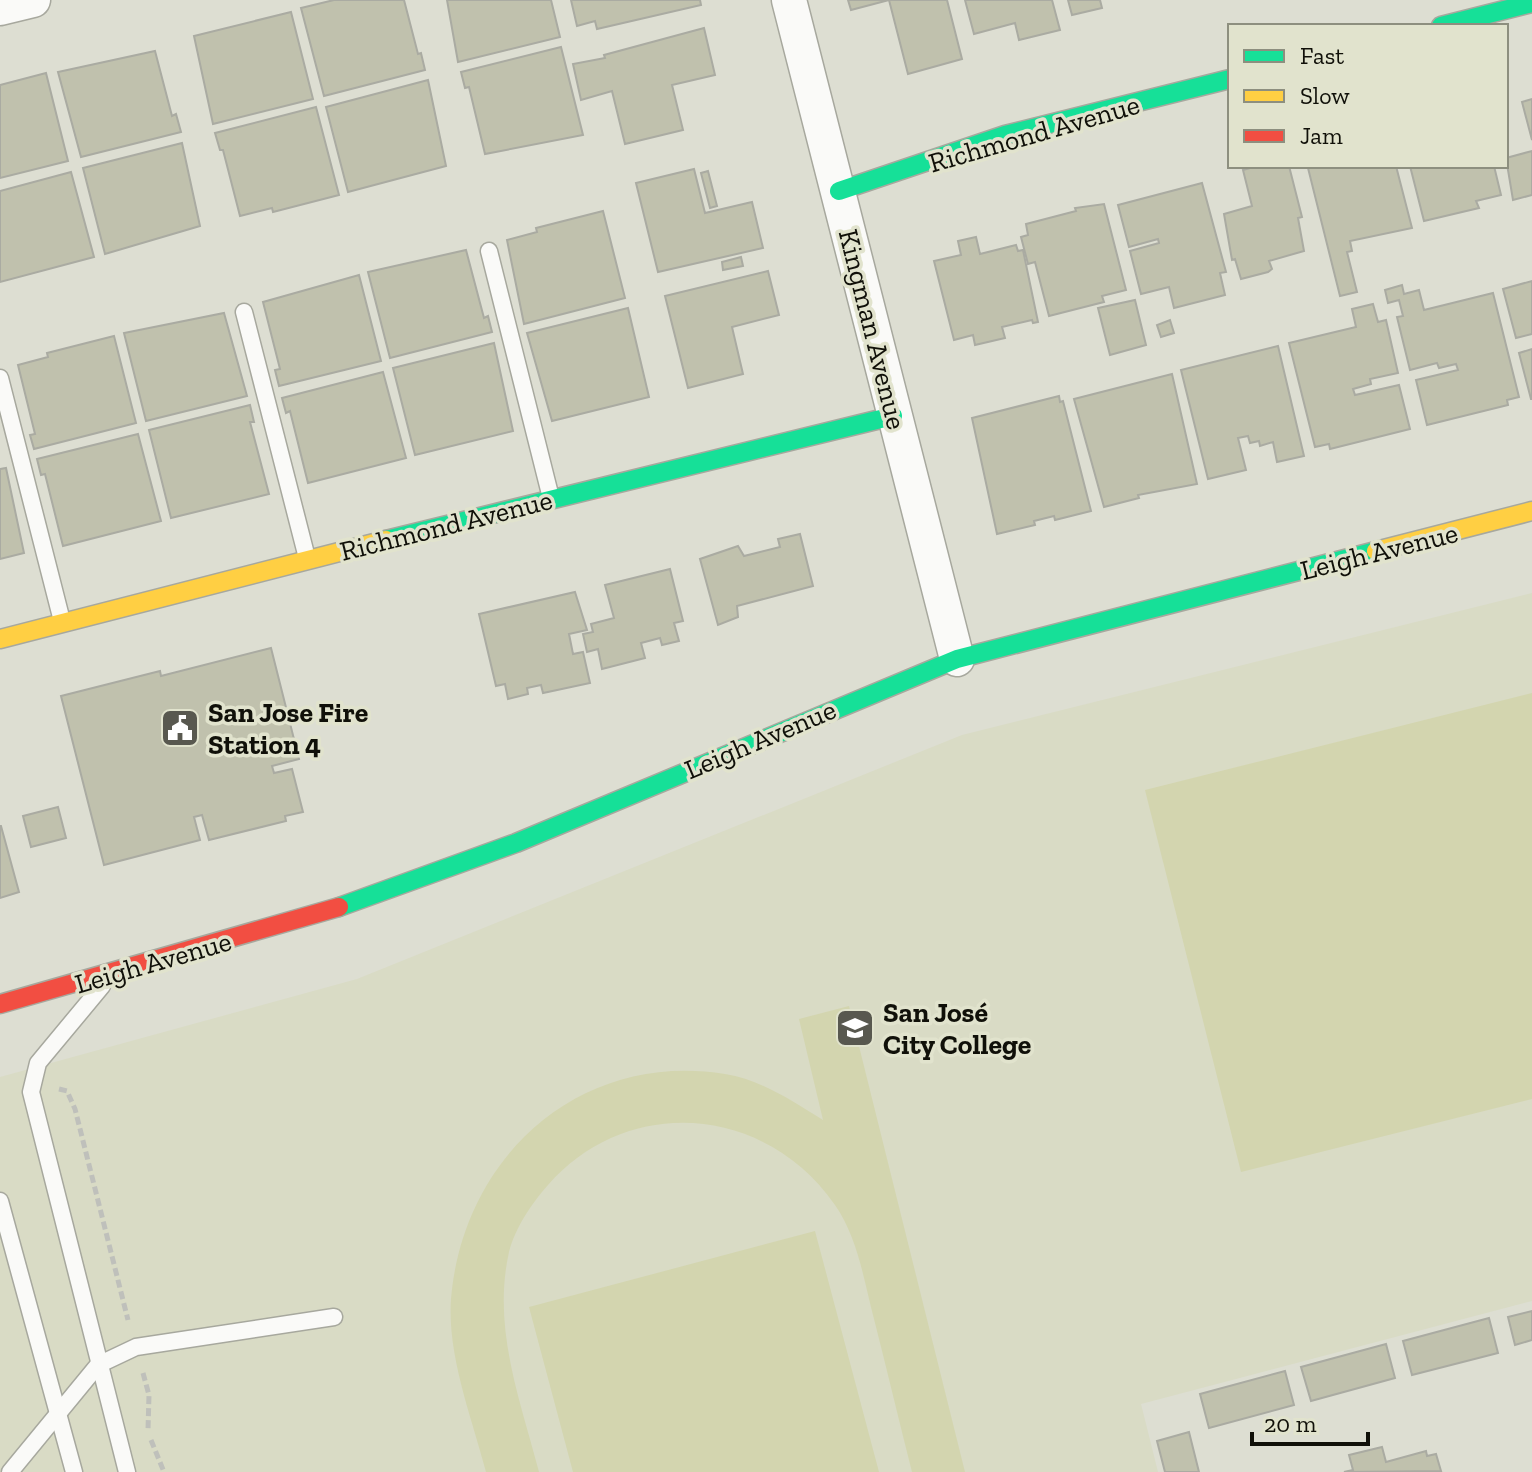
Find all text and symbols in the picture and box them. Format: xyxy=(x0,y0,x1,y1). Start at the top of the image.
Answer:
legend xyxy=(1228,24,1508,168)
text: Fast xyxy=(1300,41,1344,70)
text: Slow xyxy=(1300,81,1350,110)
street label: Richmond Avenue xyxy=(925,88,1143,179)
text: Jam xyxy=(1300,121,1343,150)
street label: Kingman Avenue xyxy=(832,226,913,433)
street label: Richmond Avenue xyxy=(336,483,556,568)
street label: Leigh Avenue xyxy=(1297,516,1461,587)
street label: Leigh Avenue xyxy=(680,693,841,786)
place label: San Jose Fire Station 4 xyxy=(208,696,368,761)
public building icon: San Jose Fire Station 4 xyxy=(159,707,201,749)
street label: Leigh Avenue xyxy=(71,924,235,1001)
place label: San José City College xyxy=(883,996,1031,1061)
school or university icon: San José City College xyxy=(834,1007,876,1049)
scale bar xyxy=(1252,1396,1368,1446)
text: 20 m xyxy=(1264,1409,1317,1438)

